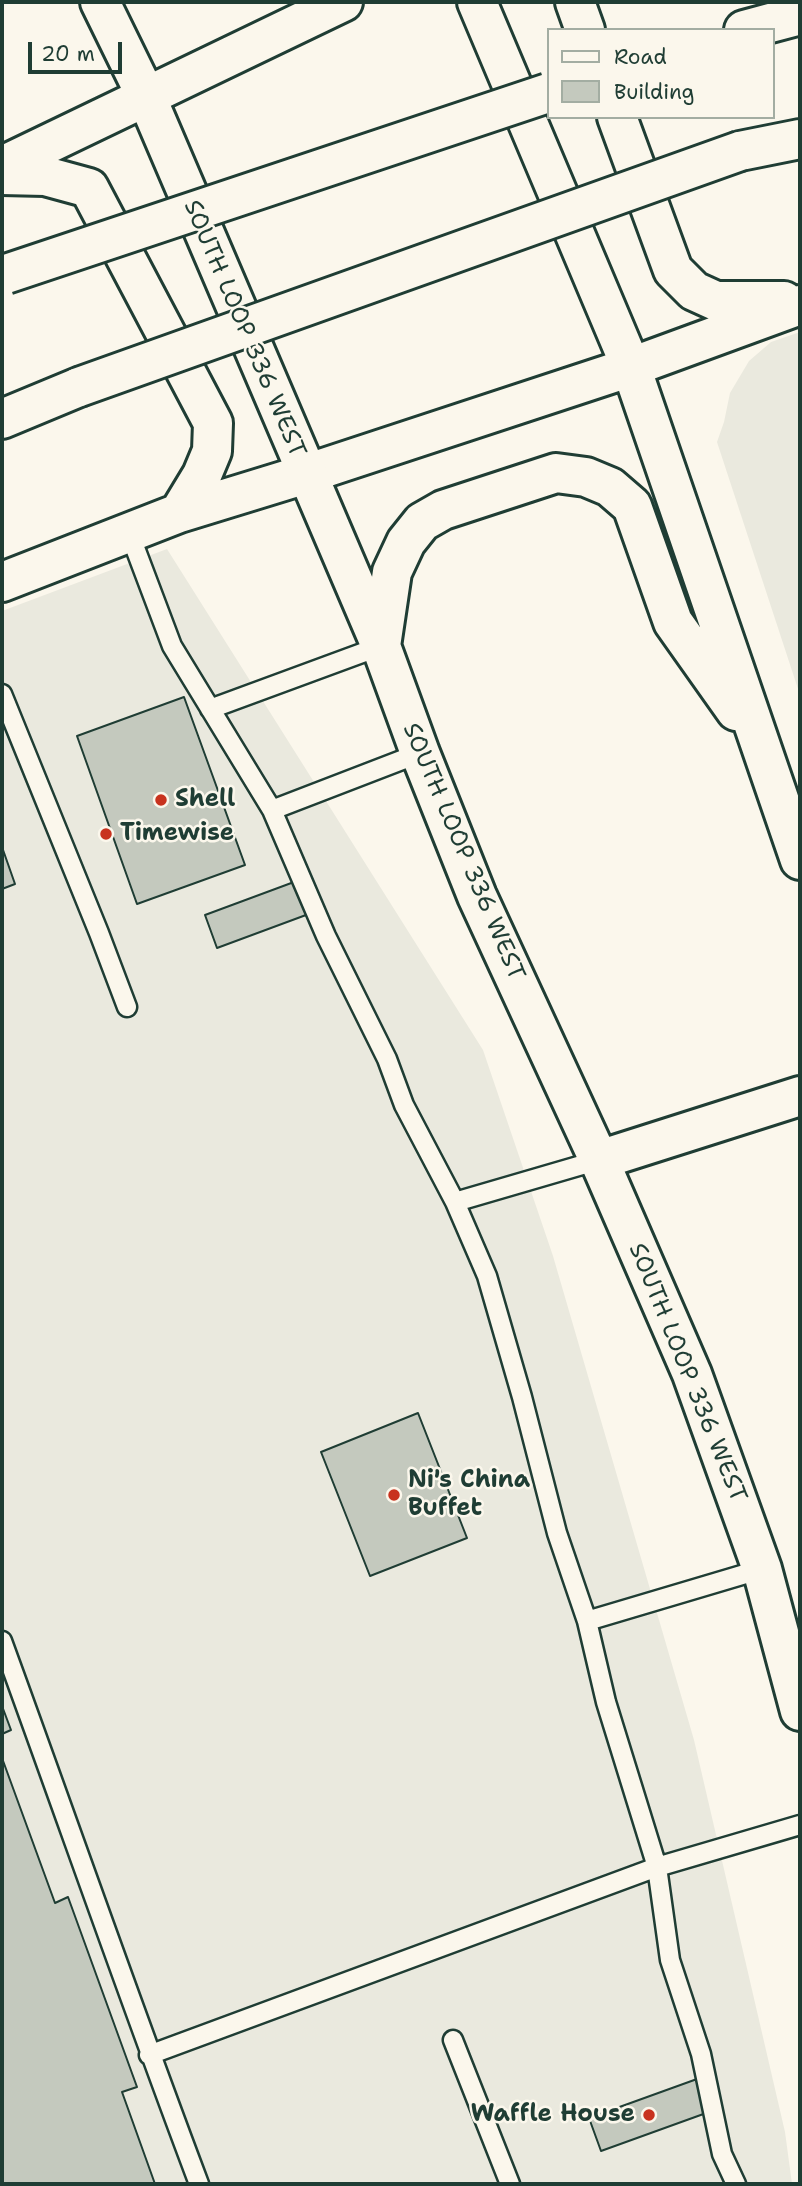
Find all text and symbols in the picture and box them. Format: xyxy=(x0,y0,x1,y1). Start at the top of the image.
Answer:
scale bar xyxy=(32,28,126,72)
legend xyxy=(546,28,774,119)
text: 20 m xyxy=(41,40,95,68)
text: Road xyxy=(614,43,667,71)
text: Building xyxy=(614,78,694,106)
street label: SOUTH LOOP 336 WEST xyxy=(177,196,311,462)
street label: SOUTH LOOP 336 WEST xyxy=(396,719,530,985)
place label: Shell xyxy=(175,786,235,814)
marker: Shell xyxy=(153,792,169,808)
place label: Timewise xyxy=(120,820,234,848)
marker: Timewise xyxy=(98,826,114,842)
street label: SOUTH LOOP 336 WEST xyxy=(622,1239,752,1507)
place label: Ni's China Buffet xyxy=(408,1467,530,1523)
marker: Ni's China Buffet xyxy=(386,1487,402,1503)
place label: Waffle House xyxy=(471,2101,635,2129)
marker: Waffle House xyxy=(641,2107,657,2123)

